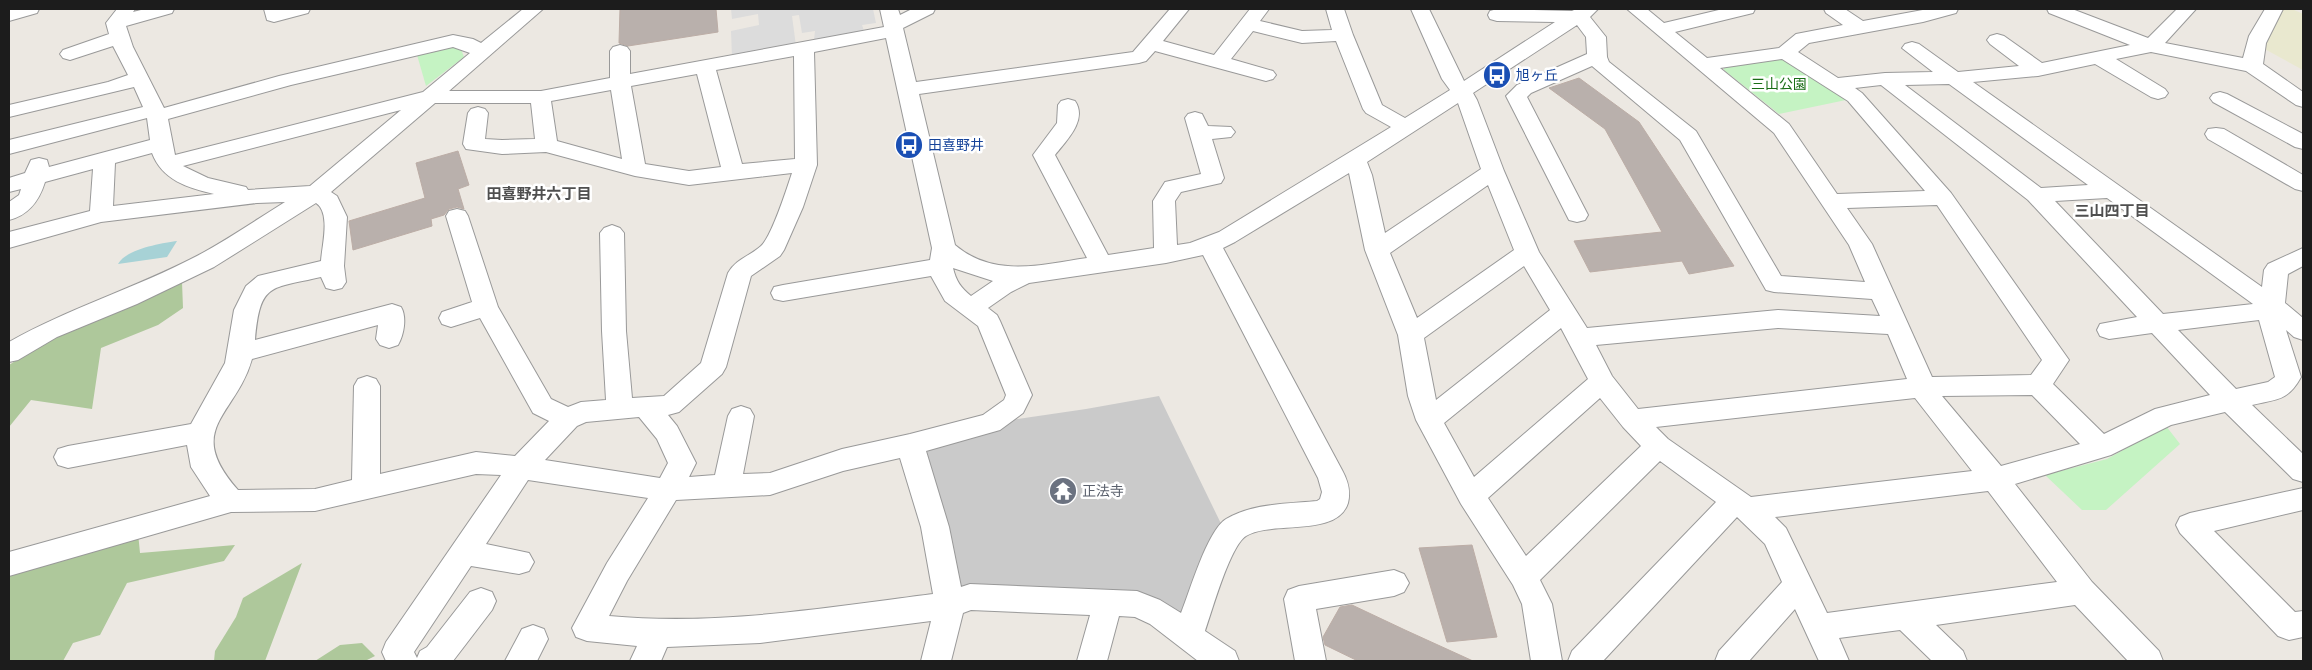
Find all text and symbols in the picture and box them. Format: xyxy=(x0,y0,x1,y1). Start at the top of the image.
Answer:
bus stop icon: 旭ヶ丘 xyxy=(1482,60,1512,90)
place label: 旭ヶ丘 xyxy=(1516,66,1558,84)
park label: 三山公園 xyxy=(1751,75,1807,93)
bus stop icon: 田喜野井 xyxy=(894,130,924,160)
place label: 田喜野井 xyxy=(928,136,984,154)
district label: 田喜野井六丁目 xyxy=(486,184,592,203)
district label: 三山四丁目 xyxy=(2074,201,2150,220)
temple icon: 正法寺 xyxy=(1048,476,1078,506)
place label: 正法寺 xyxy=(1082,482,1124,500)

